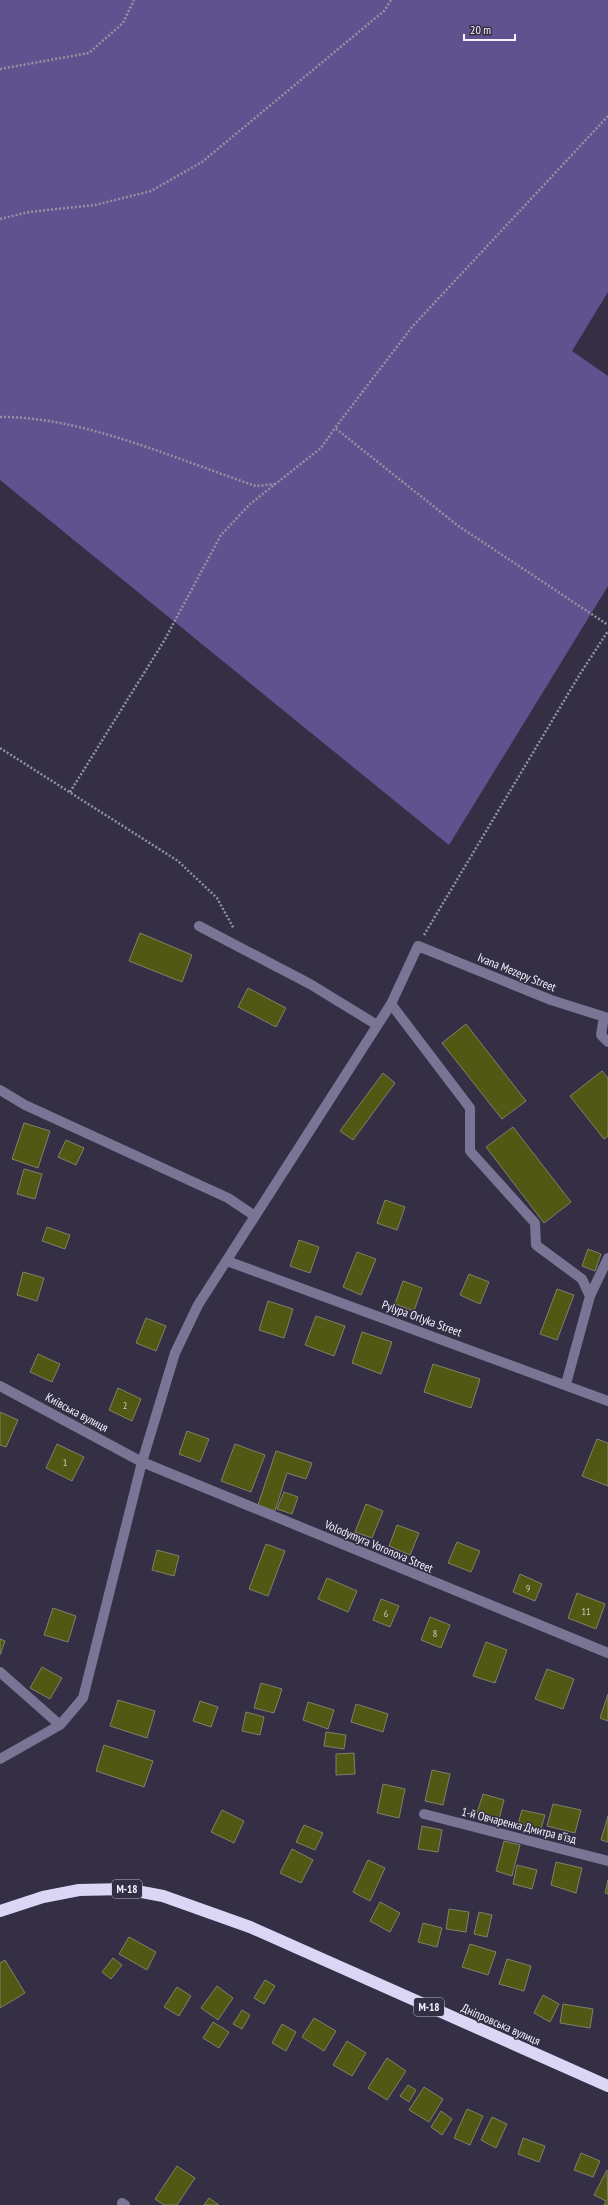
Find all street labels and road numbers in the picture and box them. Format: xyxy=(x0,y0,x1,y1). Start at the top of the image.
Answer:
street label: Ivana Mezepy Street xyxy=(476,949,559,995)
street label: Pylypa Orlyka Street xyxy=(380,1297,465,1340)
street label: Київська вулиця xyxy=(43,1389,111,1435)
street label: Volodymyra Voronova Street xyxy=(322,1516,436,1576)
street label: 1-й Овчаренка Дмитра в’їзд xyxy=(460,1803,579,1847)
road number: М-18 xyxy=(112,1880,142,1898)
road number: М-18 xyxy=(414,1998,444,2016)
street label: Дніпровська вулиця xyxy=(459,2000,543,2048)

